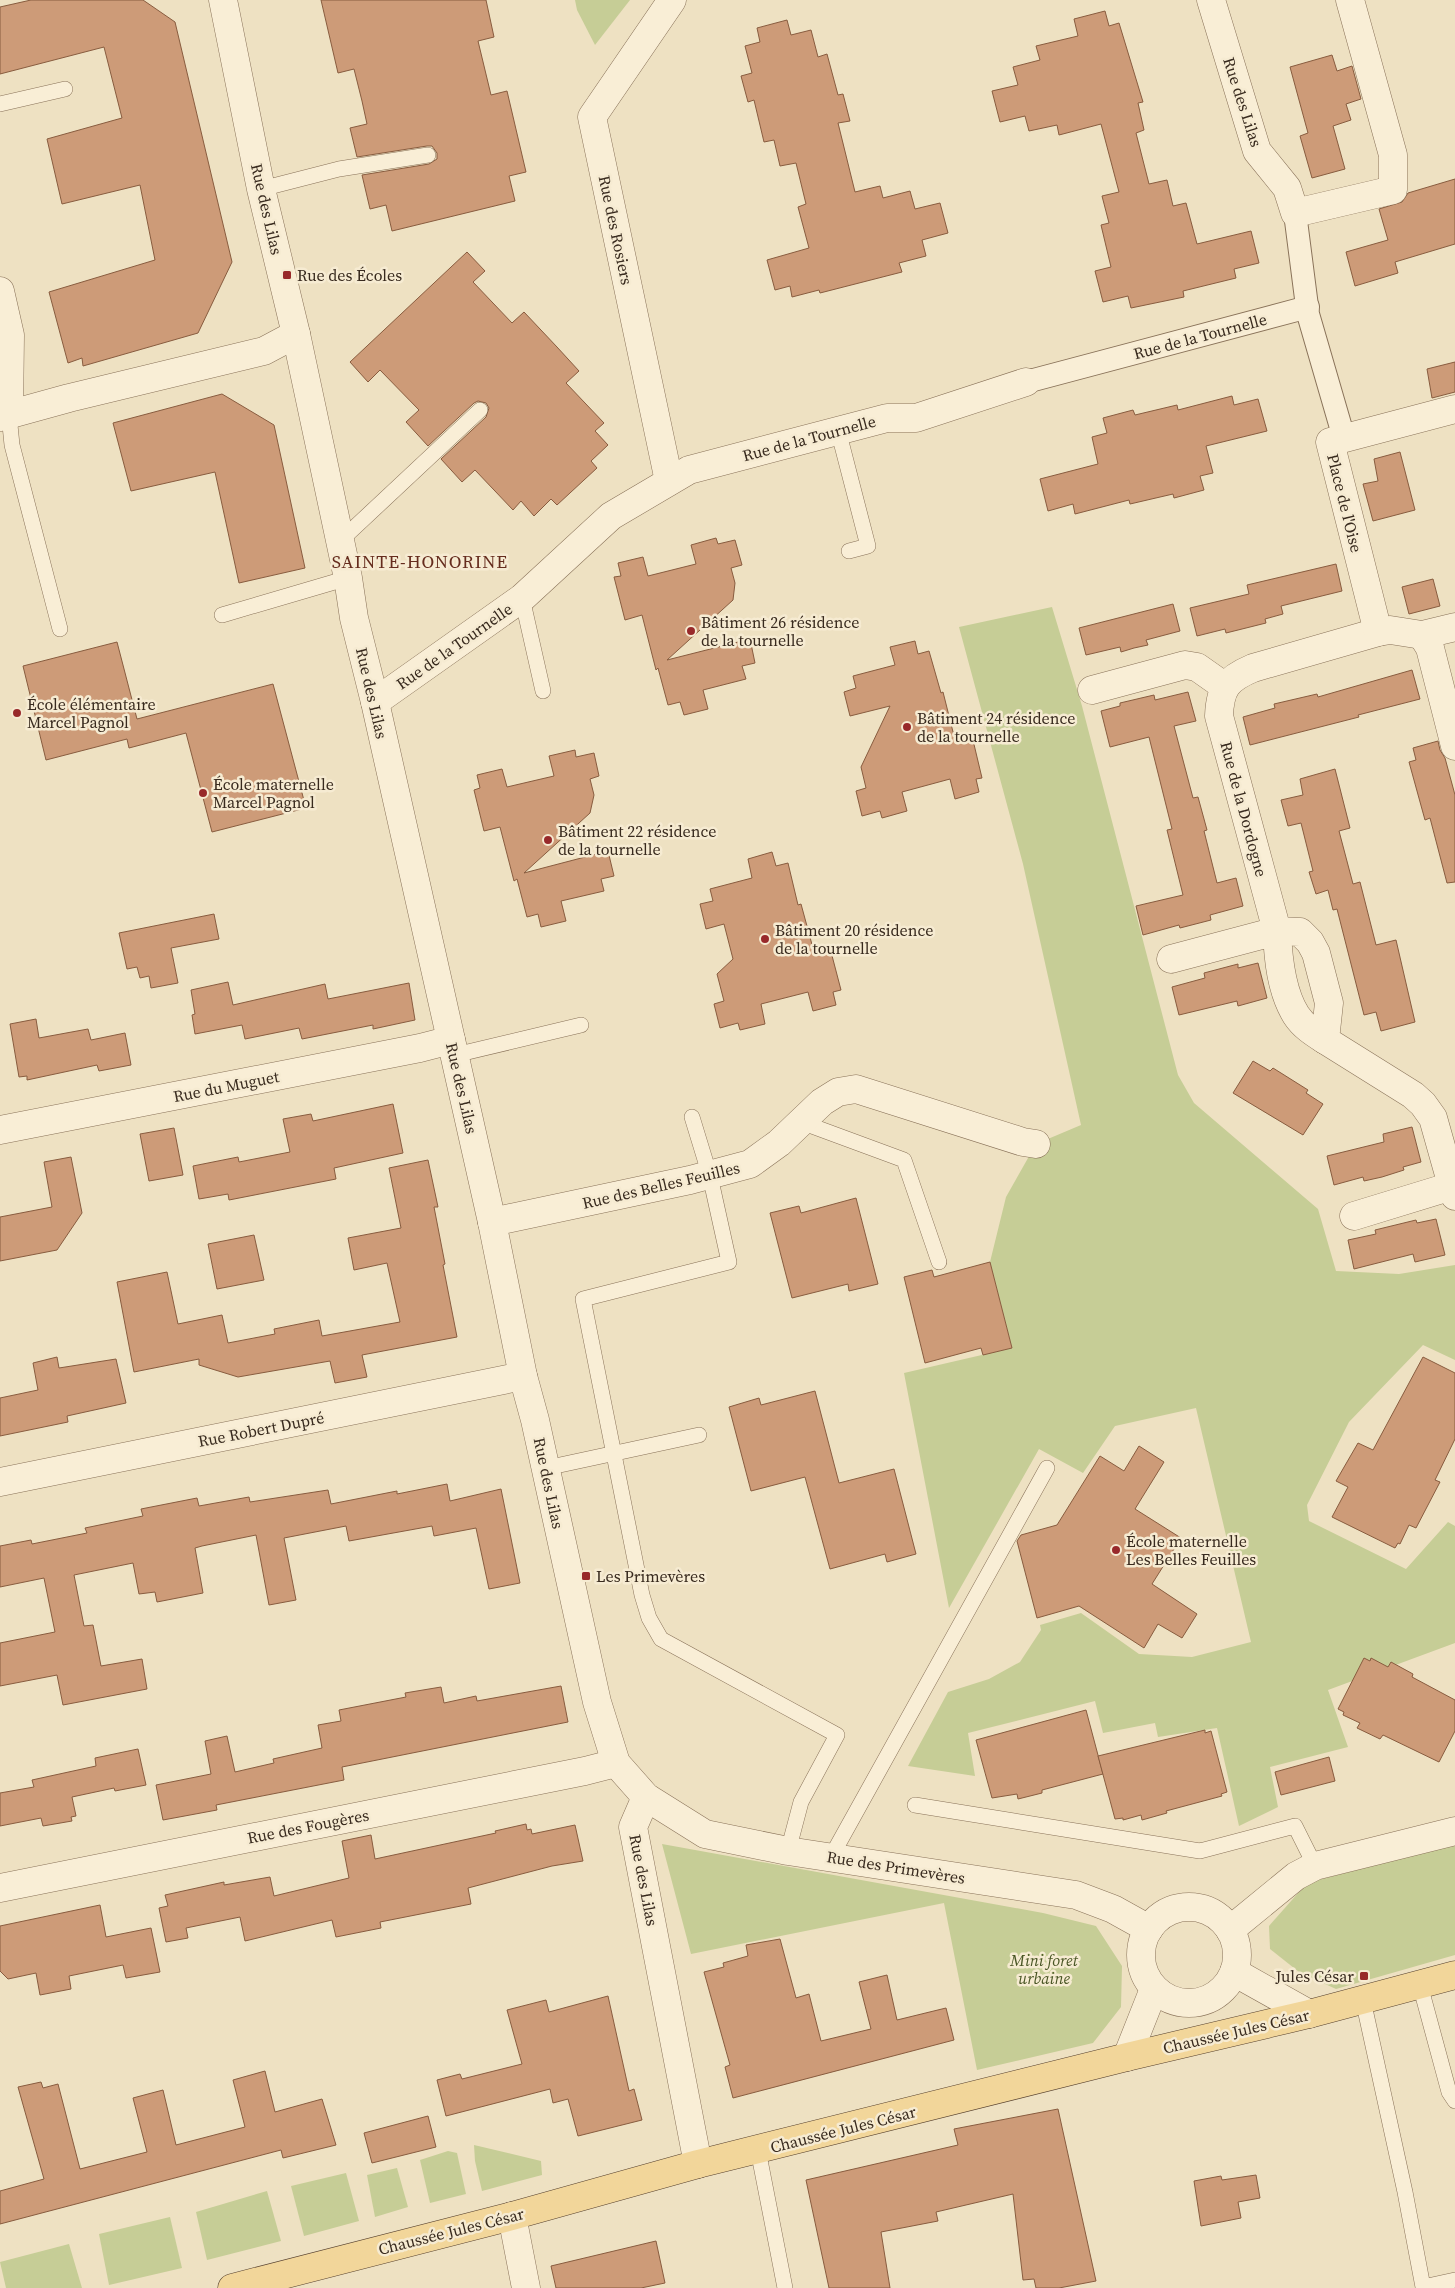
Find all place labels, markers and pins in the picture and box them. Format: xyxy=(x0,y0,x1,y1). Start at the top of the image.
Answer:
place label: Rue des Écoles xyxy=(297,264,402,286)
marker: Rue des Écoles xyxy=(281,269,293,281)
place label: Bâtiment 26 résidence de la tournelle xyxy=(701,611,859,651)
marker: Bâtiment 26 résidence de la tournelle xyxy=(685,625,697,637)
place label: École élémentaire Marcel Pagnol xyxy=(27,693,156,733)
marker: École élémentaire Marcel Pagnol xyxy=(11,707,23,719)
place label: Bâtiment 24 résidence de la tournelle xyxy=(917,707,1075,747)
marker: Bâtiment 24 résidence de la tournelle xyxy=(901,721,913,733)
place label: École maternelle Marcel Pagnol xyxy=(213,773,334,813)
marker: École maternelle Marcel Pagnol xyxy=(197,787,209,799)
place label: Bâtiment 22 résidence de la tournelle xyxy=(558,820,716,860)
marker: Bâtiment 22 résidence de la tournelle xyxy=(542,834,554,846)
place label: Bâtiment 20 résidence de la tournelle xyxy=(775,919,933,959)
marker: Bâtiment 20 résidence de la tournelle xyxy=(759,933,771,945)
place label: École maternelle Les Belles Feuilles xyxy=(1126,1530,1256,1570)
marker: École maternelle Les Belles Feuilles xyxy=(1110,1544,1122,1556)
place label: Les Primevères xyxy=(596,1565,705,1587)
marker: Les Primevères xyxy=(580,1570,592,1582)
place label: Jules César xyxy=(1275,1965,1354,1987)
marker: Jules César xyxy=(1358,1970,1370,1982)

